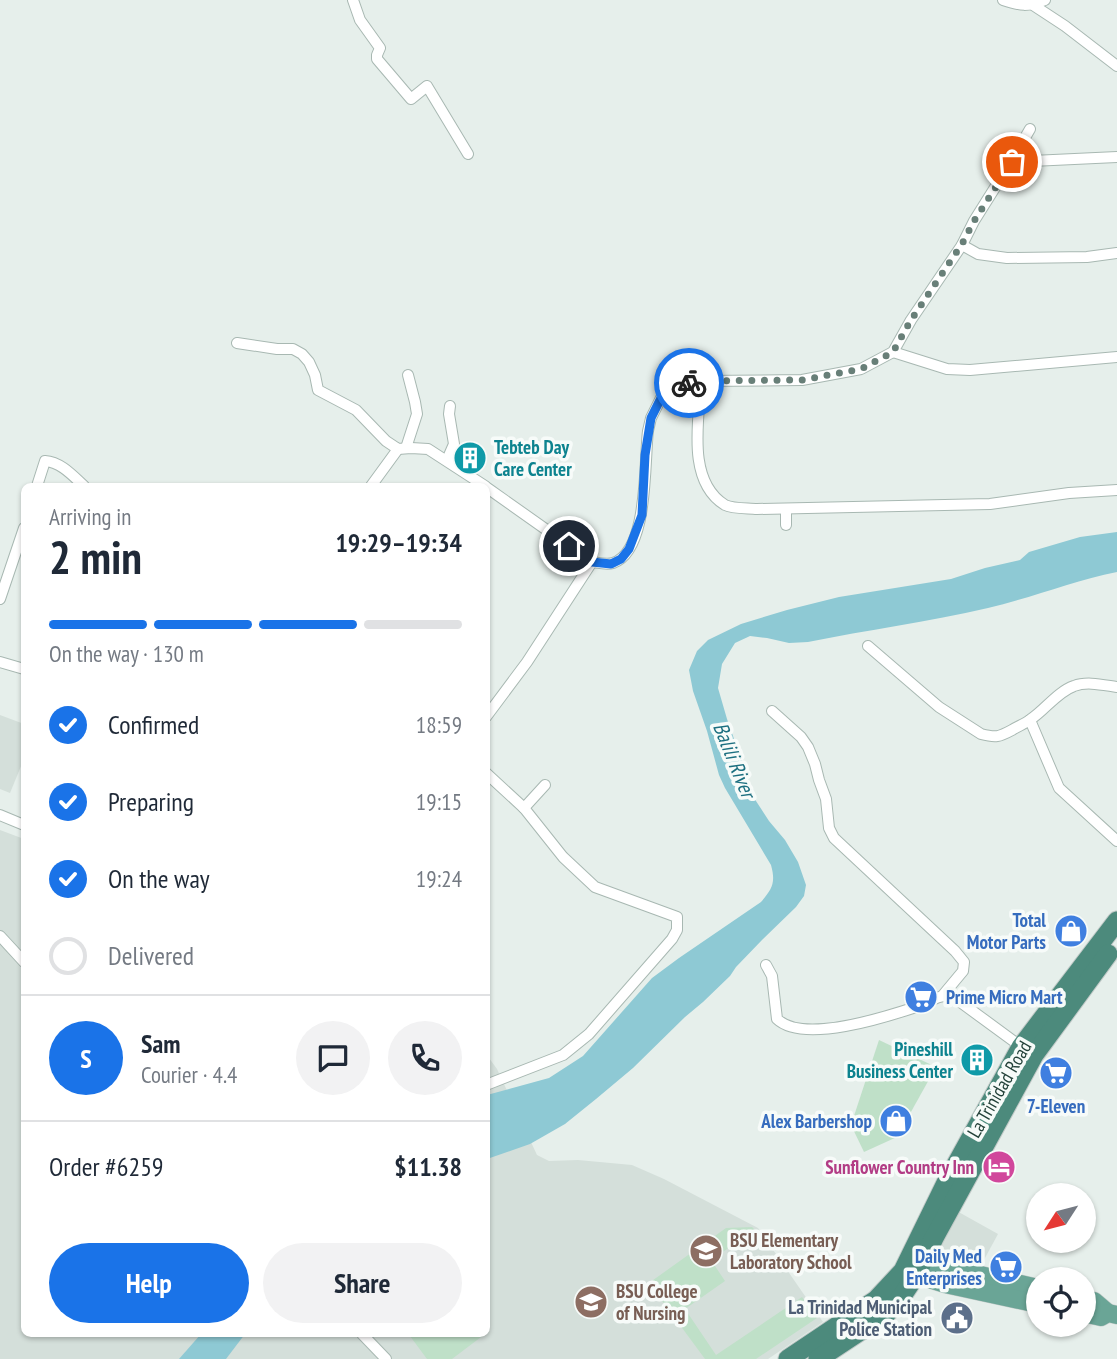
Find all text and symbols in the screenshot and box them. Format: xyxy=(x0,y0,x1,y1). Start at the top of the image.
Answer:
pin xyxy=(982,132,1042,192)
icon: bag xyxy=(993,143,1031,181)
courier xyxy=(654,348,724,418)
icon: bike xyxy=(670,364,708,402)
place label: Tebteb Day Care Center xyxy=(494,435,572,481)
building icon: Tebteb Day Care Center xyxy=(451,439,489,477)
text: Arriving in xyxy=(49,502,131,531)
pin xyxy=(539,516,599,576)
text: 19:29–19:34 xyxy=(335,526,462,559)
text: 2 min xyxy=(49,527,142,587)
icon: home xyxy=(550,527,588,565)
text: On the way · 130 m xyxy=(49,639,204,668)
icon: check xyxy=(49,706,87,744)
text: Confirmed xyxy=(108,708,199,741)
text: 18:59 xyxy=(416,710,462,739)
water label: Balili River xyxy=(707,718,763,804)
icon: check xyxy=(49,783,87,821)
text: Preparing xyxy=(108,785,194,818)
text: 19:15 xyxy=(416,787,462,816)
icon: check xyxy=(49,860,87,898)
text: On the way xyxy=(108,862,210,895)
text: 19:24 xyxy=(416,864,462,893)
place label: Total Motor Parts xyxy=(967,908,1046,954)
shop icon: Total Motor Parts xyxy=(1052,912,1090,950)
text: Delivered xyxy=(108,939,194,972)
supermarket icon: Prime Micro Mart xyxy=(902,978,940,1016)
place label: Prime Micro Mart xyxy=(946,985,1063,1009)
button: chat xyxy=(296,1021,370,1095)
button: phone xyxy=(388,1021,462,1095)
text: Sam xyxy=(141,1027,180,1060)
street label: La Trinidad Road xyxy=(962,1036,1036,1142)
place label: Pineshill Business Center xyxy=(847,1037,953,1083)
building icon: Pineshill Business Center xyxy=(958,1041,996,1079)
text: S xyxy=(80,1042,92,1075)
supermarket icon: 7-Eleven xyxy=(1037,1054,1075,1092)
text: Courier · 4.4 xyxy=(141,1060,237,1089)
place label: 7-Eleven xyxy=(1027,1094,1085,1118)
shop icon: Alex Barbershop xyxy=(877,1102,915,1140)
place label: Alex Barbershop xyxy=(760,1109,872,1133)
hotel icon: Sunflower Country Inn xyxy=(980,1148,1018,1186)
text: Order #6259 xyxy=(49,1150,164,1183)
text: $11.38 xyxy=(394,1150,462,1183)
place label: Sunflower Country Inn xyxy=(825,1155,974,1179)
north arrow xyxy=(1026,1183,1096,1253)
map controls xyxy=(1026,1183,1096,1337)
place label: BSU Elementary Laboratory School xyxy=(730,1228,852,1274)
school or university icon: BSU Elementary Laboratory School xyxy=(687,1232,725,1270)
button: Help xyxy=(49,1243,249,1323)
button: Share xyxy=(263,1243,462,1323)
place label: Daily Med Enterprises xyxy=(906,1244,982,1290)
supermarket icon: Daily Med Enterprises xyxy=(987,1248,1025,1286)
button: locate xyxy=(1026,1267,1096,1337)
place label: BSU College of Nursing xyxy=(616,1279,698,1325)
school or university icon: BSU College of Nursing xyxy=(572,1283,610,1321)
place label: La Trinidad Municipal Police Station xyxy=(788,1295,932,1341)
public building icon: La Trinidad Municipal Police Station xyxy=(938,1299,976,1337)

